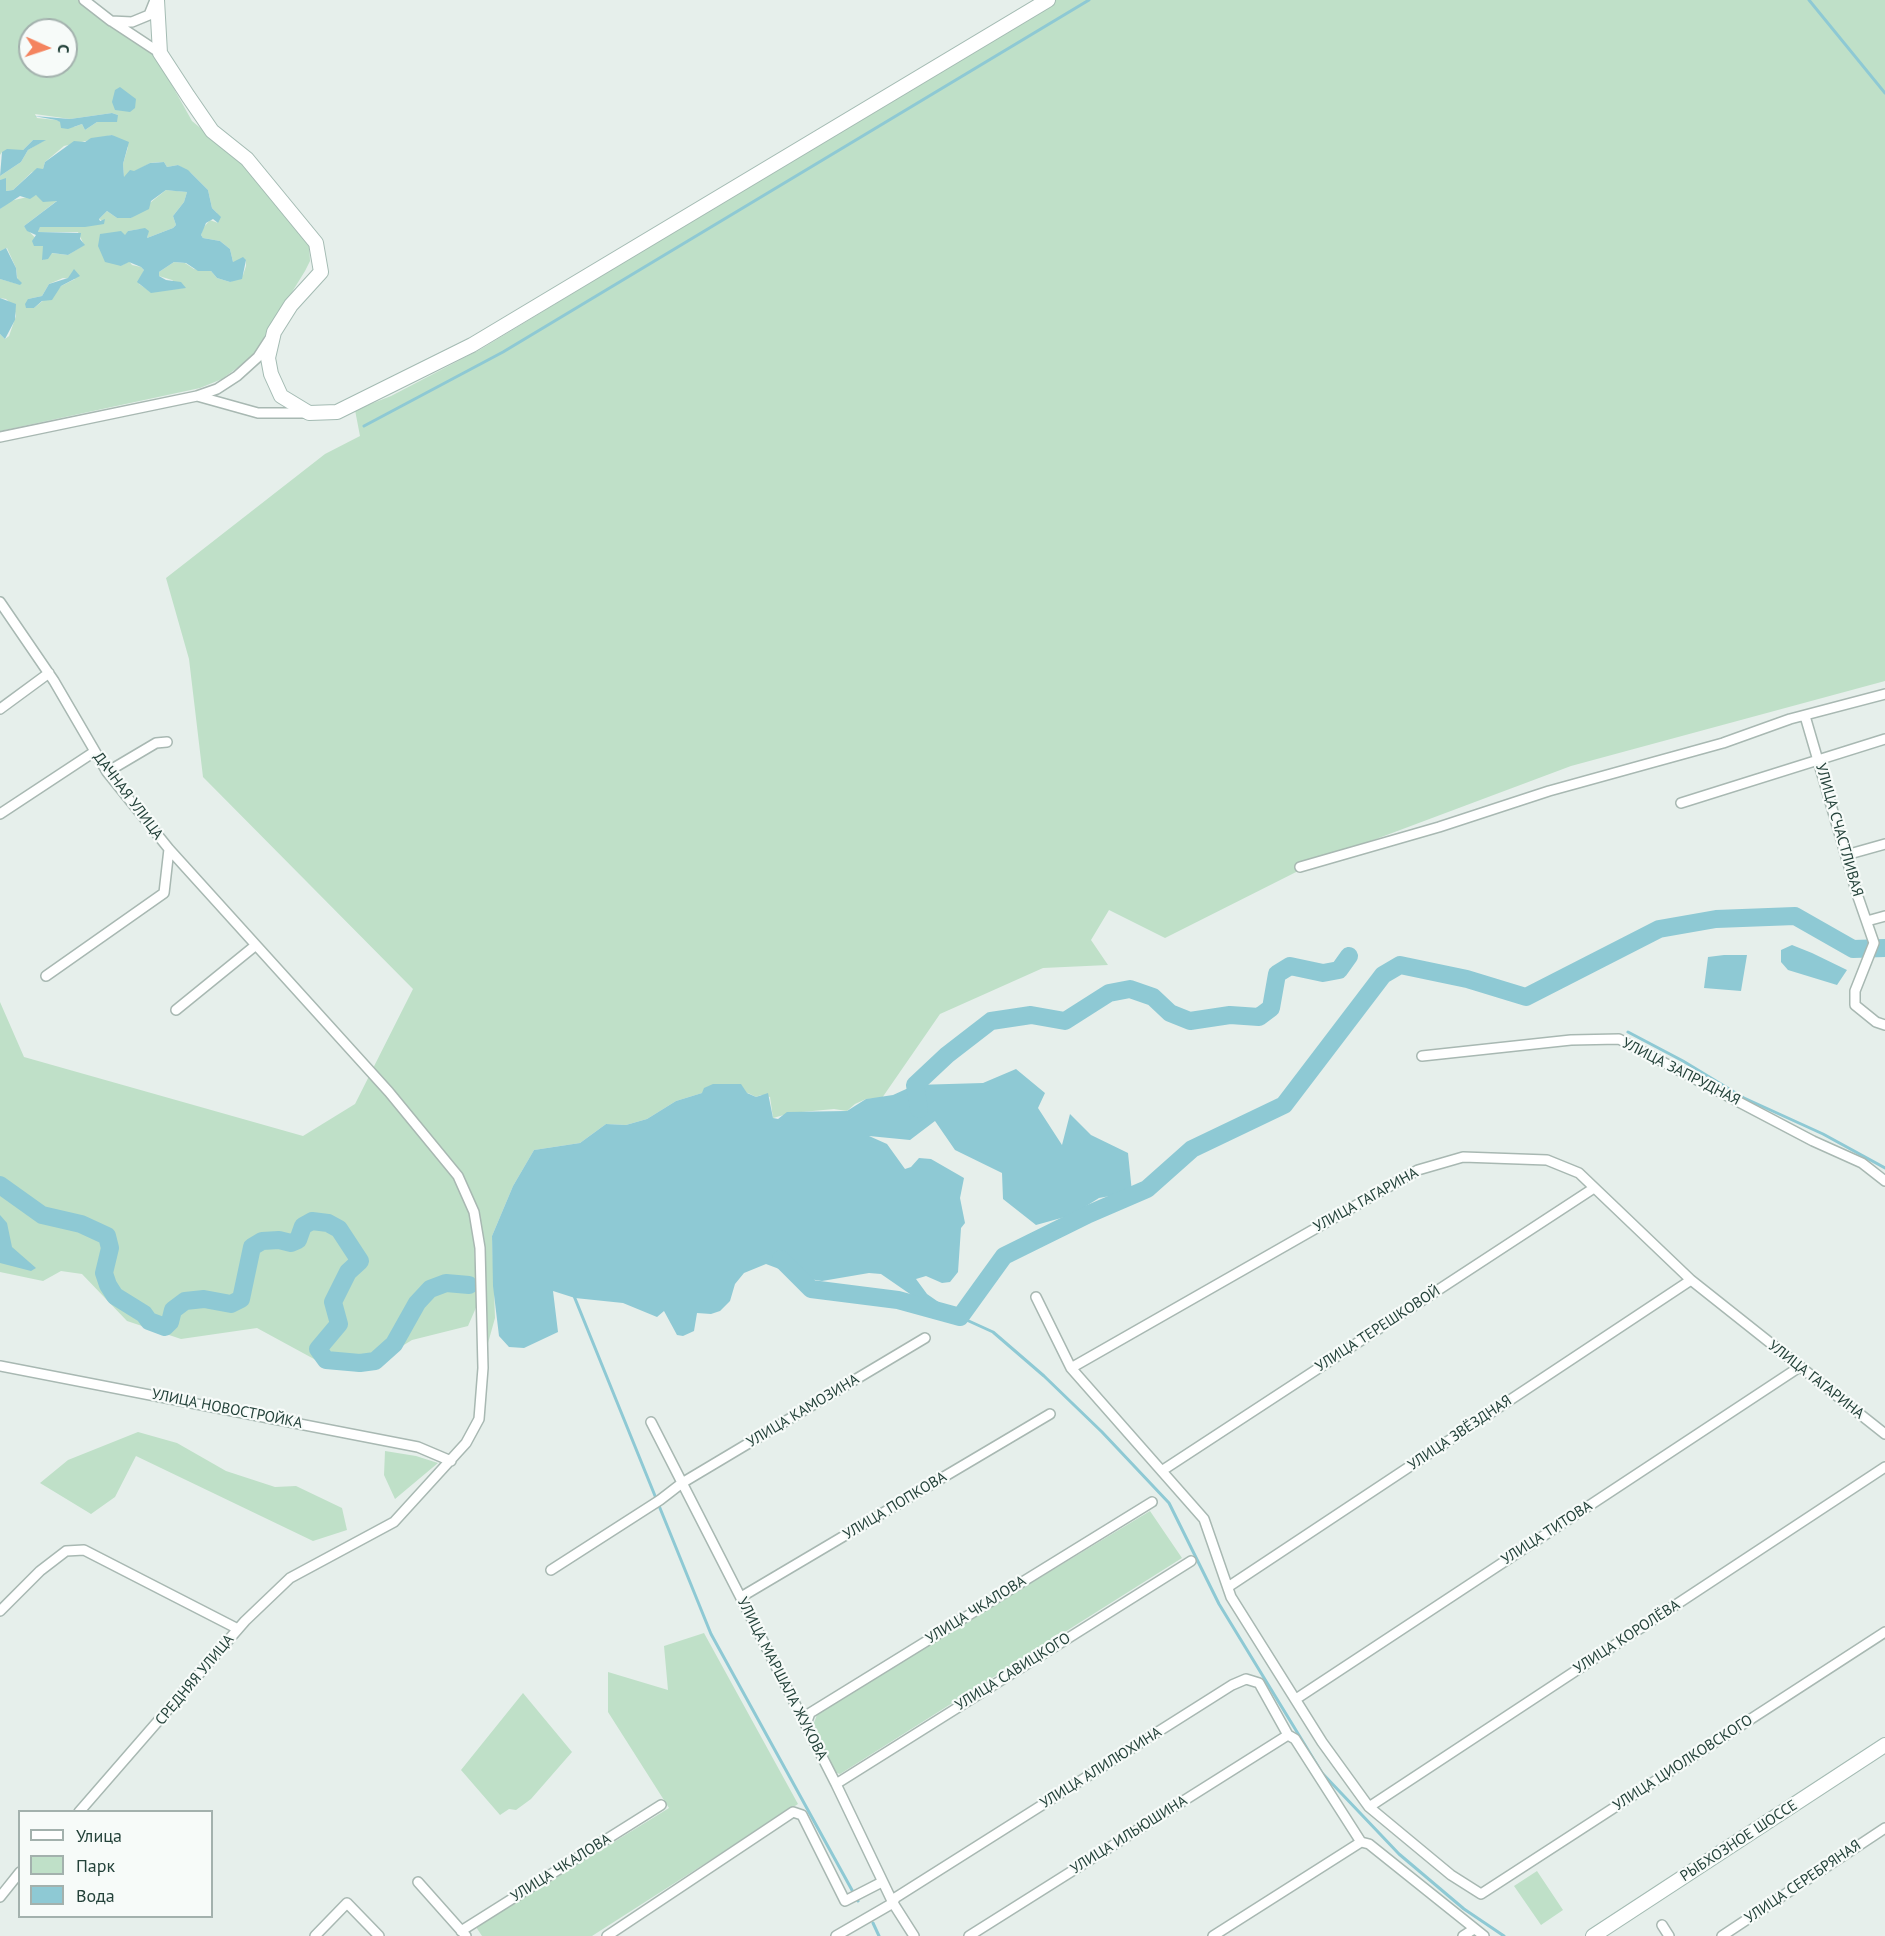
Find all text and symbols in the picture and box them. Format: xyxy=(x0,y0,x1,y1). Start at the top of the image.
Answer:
north arrow xyxy=(18,18,78,78)
text: С xyxy=(54,44,74,54)
street label: ДАЧНАЯ УЛИЦА xyxy=(89,749,167,843)
street label: УЛИЦА СЧАСТЛИВАЯ xyxy=(1811,761,1867,899)
street label: УЛИЦА ЗАПРУДНАЯ xyxy=(1619,1034,1743,1110)
street label: УЛИЦА ГАГАРИНА xyxy=(1311,1164,1421,1236)
street label: УЛИЦА ТЕРЕШКОВОЙ xyxy=(1312,1282,1444,1376)
street label: УЛИЦА ГАГАРИНА xyxy=(1764,1337,1868,1423)
street label: УЛИЦА КАМОЗИНА xyxy=(744,1370,862,1452)
street label: УЛИЦА НОВОСТРОЙКА xyxy=(150,1386,304,1432)
street label: УЛИЦА ЗВЁЗДНАЯ xyxy=(1405,1392,1515,1474)
street label: УЛИЦА ПОПКОВА xyxy=(840,1468,950,1544)
street label: УЛИЦА ТИТОВА xyxy=(1498,1497,1596,1569)
street label: УЛИЦА ЧКАЛОВА xyxy=(923,1572,1029,1648)
street label: УЛИЦА МАРШАЛА ЖУКОВА xyxy=(733,1594,831,1764)
street label: УЛИЦА КОРОЛЁВА xyxy=(1571,1596,1683,1678)
street label: УЛИЦА САВИЦКОГО xyxy=(952,1629,1074,1715)
street label: СРЕДНЯЯ УЛИЦА xyxy=(152,1631,238,1729)
street label: УЛИЦА ЦИОЛКОВСКОГО xyxy=(1610,1711,1756,1815)
street label: УЛИЦА АЛИЛЮХИНА xyxy=(1037,1723,1165,1813)
street label: УЛИЦА ИЛЬЮШИНА xyxy=(1067,1792,1191,1878)
street label: РЫБХОЗНОЕ ШОССЕ xyxy=(1677,1796,1801,1886)
legend xyxy=(18,1810,213,1918)
text: Улица xyxy=(76,1824,122,1847)
street label: УЛИЦА ЧКАЛОВА xyxy=(508,1830,614,1906)
street label: УЛИЦА СЕРЕБРЯНАЯ xyxy=(1742,1836,1864,1928)
text: Парк xyxy=(76,1854,115,1877)
text: Вода xyxy=(76,1884,115,1907)

